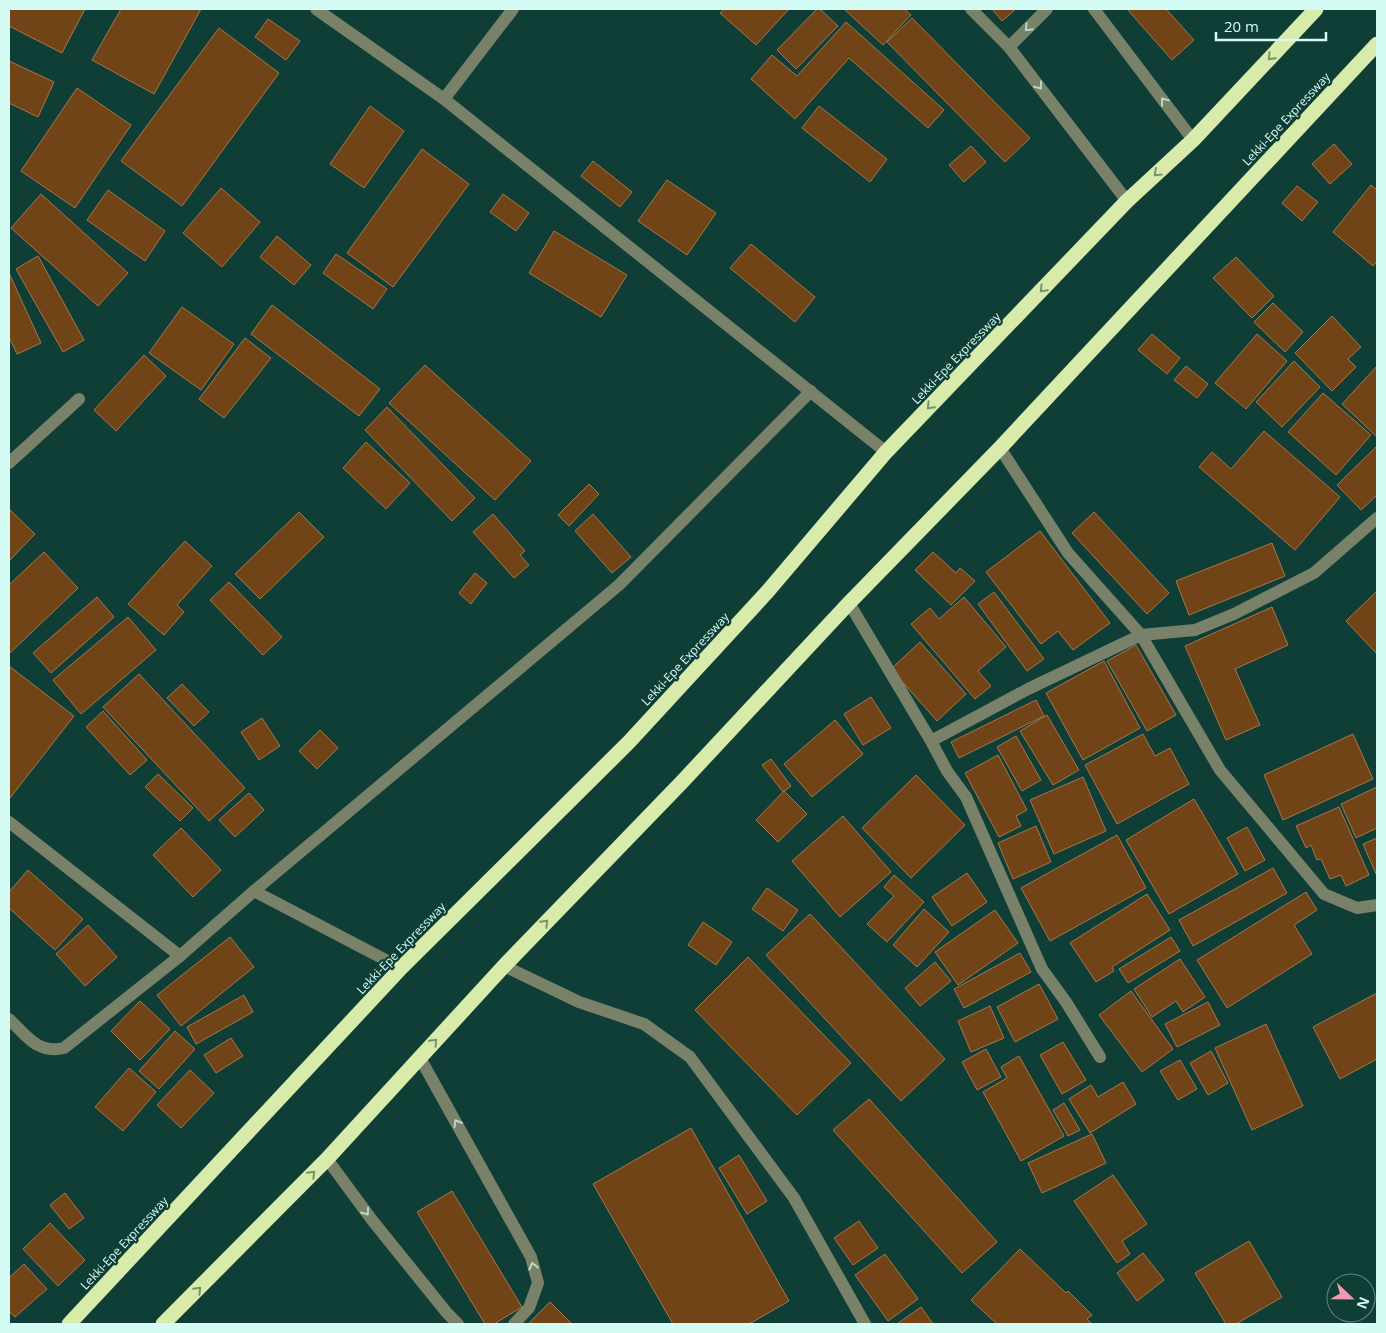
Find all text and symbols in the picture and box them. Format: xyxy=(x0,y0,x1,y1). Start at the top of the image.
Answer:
scale bar xyxy=(1216,10,1326,42)
text: 20 m xyxy=(1224,16,1259,36)
one-way arrow xyxy=(1025,22,1034,31)
one-way arrow xyxy=(1268,52,1277,61)
street label: Lekki-Epe Expressway xyxy=(1238,68,1334,169)
one-way arrow xyxy=(1033,80,1042,90)
one-way arrow xyxy=(1161,97,1170,107)
one-way arrow xyxy=(1154,167,1163,176)
one-way arrow xyxy=(1040,283,1049,292)
street label: Lekki-Epe Expressway xyxy=(908,308,1005,408)
one-way arrow xyxy=(927,400,936,409)
street label: Lekki-Epe Expressway xyxy=(637,608,733,709)
street label: Lekki-Epe Expressway xyxy=(353,898,450,998)
one-way arrow xyxy=(539,920,548,929)
one-way arrow xyxy=(428,1039,437,1048)
one-way arrow xyxy=(453,1119,463,1128)
one-way arrow xyxy=(306,1171,315,1180)
street label: Lekki-Epe Expressway xyxy=(76,1192,172,1293)
one-way arrow xyxy=(360,1206,369,1216)
one-way arrow xyxy=(528,1262,539,1271)
north arrow xyxy=(1326,1273,1376,1323)
one-way arrow xyxy=(192,1286,201,1295)
text: N xyxy=(1353,1294,1374,1312)

